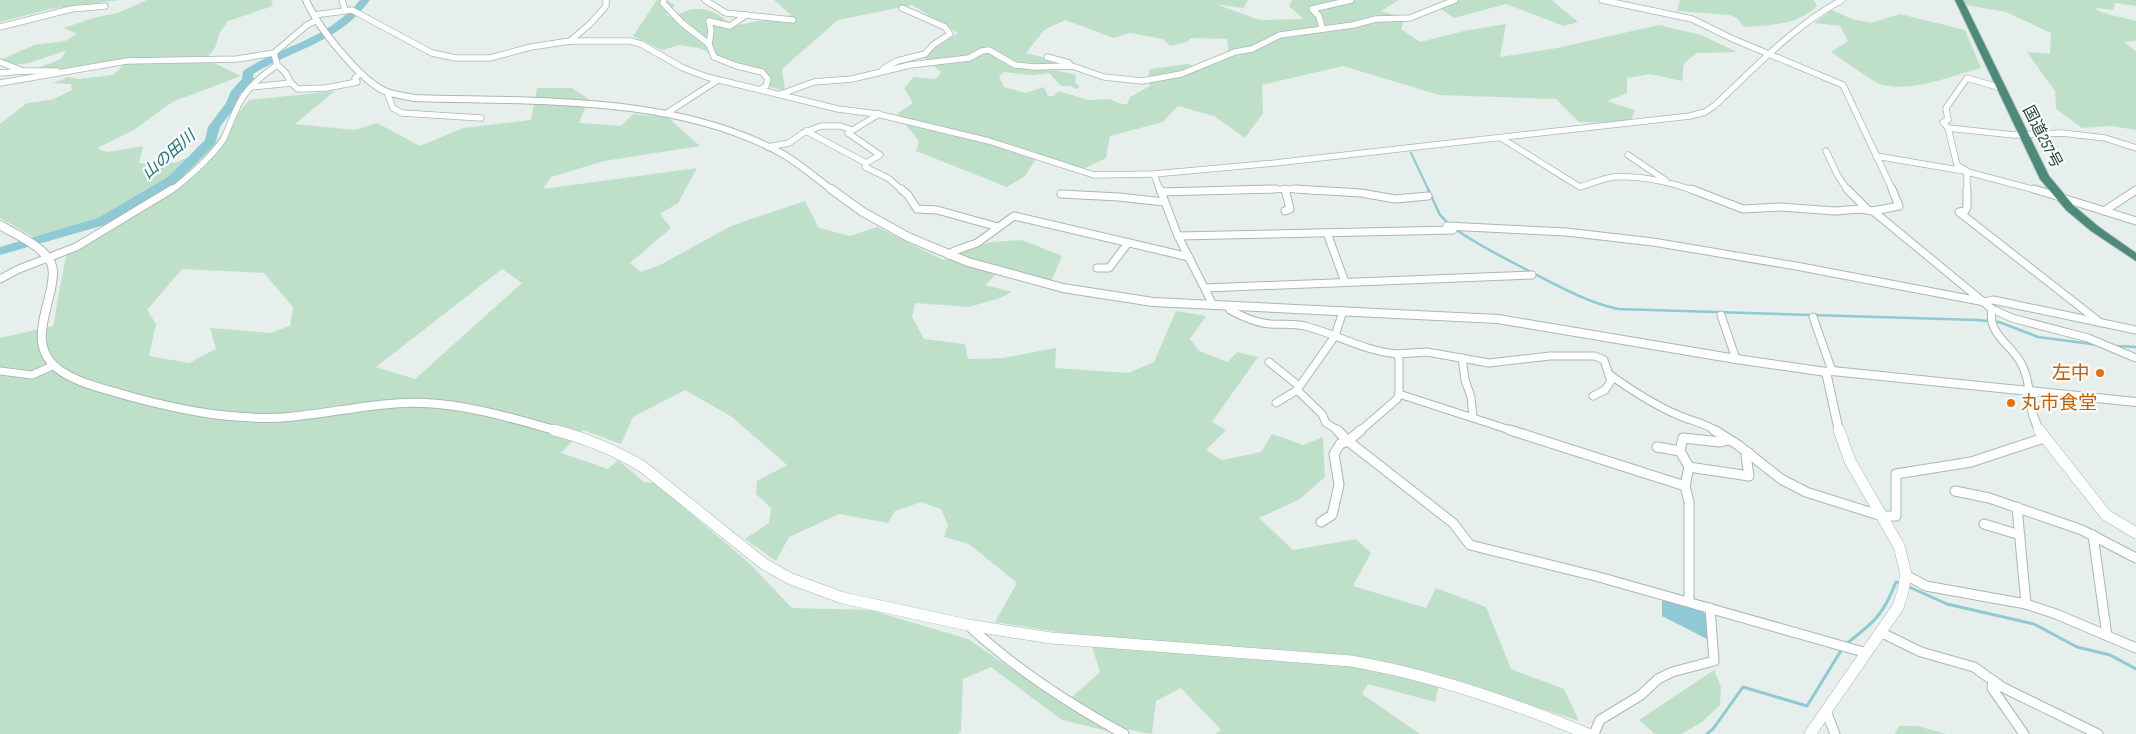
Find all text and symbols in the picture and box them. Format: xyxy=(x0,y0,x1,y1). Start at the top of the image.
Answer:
street label: 国道257号 xyxy=(2018,103,2066,171)
water label: 山の田川 xyxy=(139,126,201,183)
place label: 左中 xyxy=(2052,362,2090,385)
marker: 左中 xyxy=(2094,367,2106,379)
place label: 丸市食堂 xyxy=(2021,392,2097,415)
marker: 丸市食堂 xyxy=(2005,397,2017,409)

